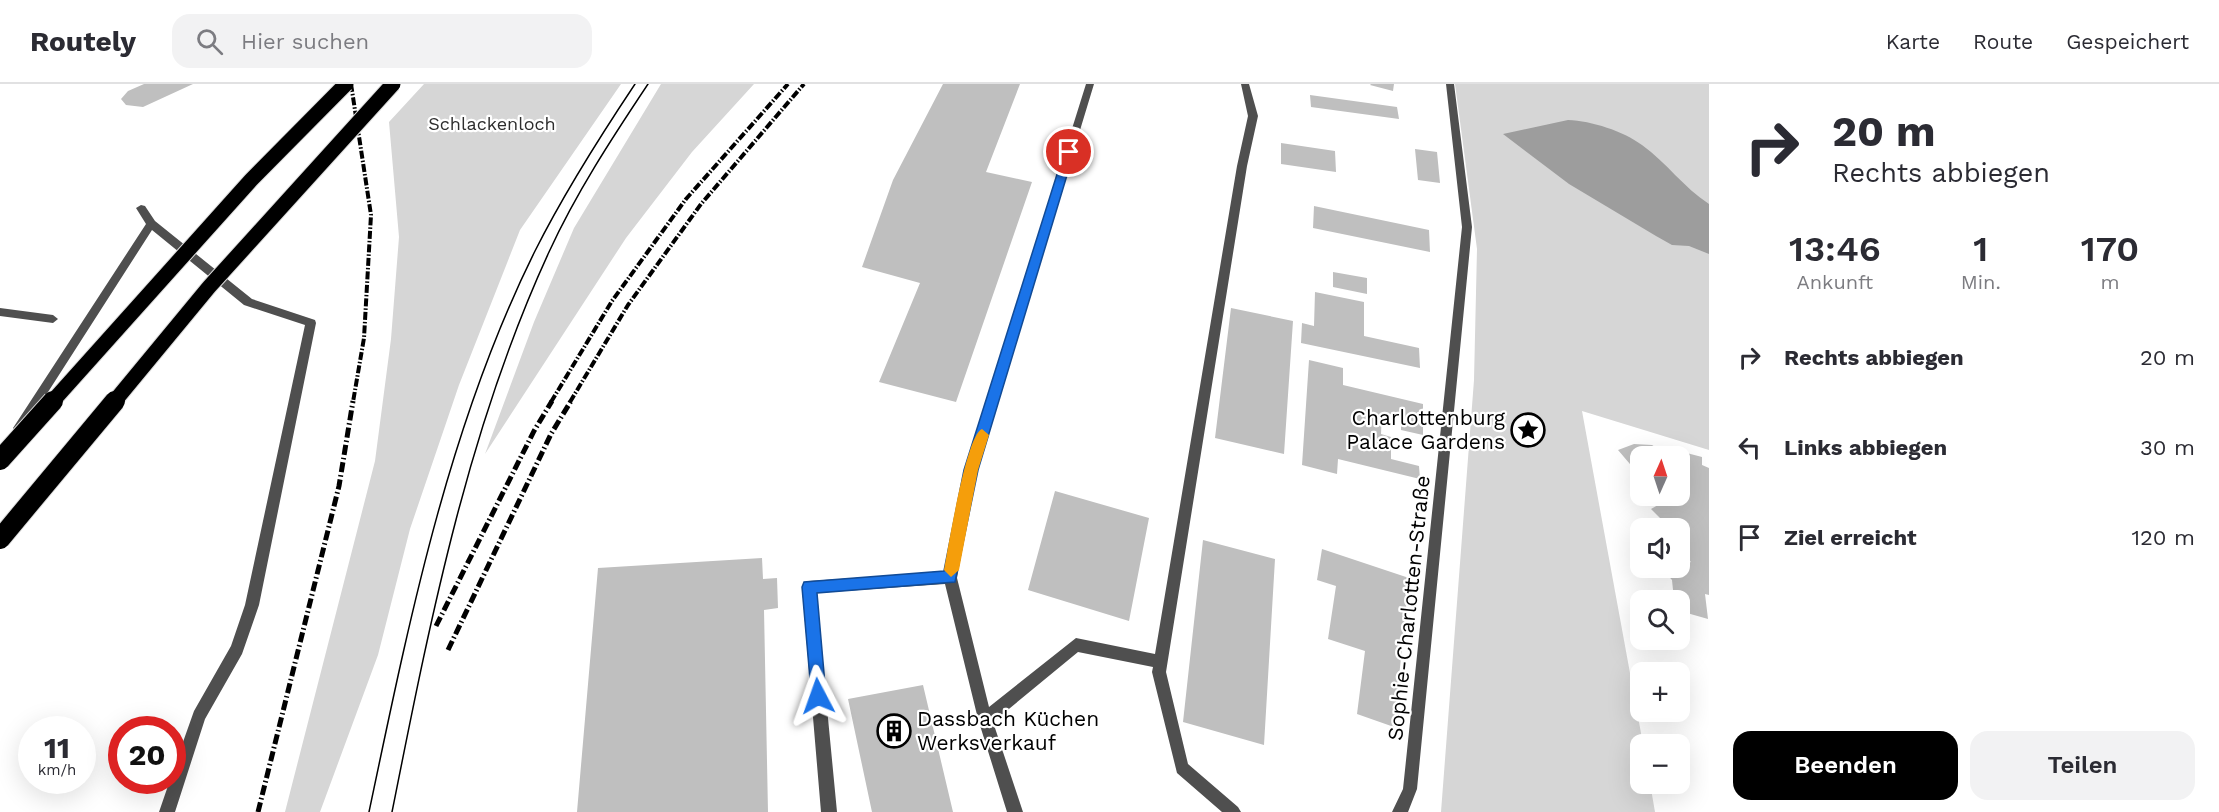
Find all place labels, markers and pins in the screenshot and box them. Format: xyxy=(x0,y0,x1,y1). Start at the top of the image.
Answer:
pin xyxy=(1043,126,1094,177)
place label: Charlottenburg Palace Gardens xyxy=(1346,405,1506,454)
place icon: Charlottenburg Palace Gardens xyxy=(1510,412,1546,448)
place label: Dassbach Küchen Werksverkauf xyxy=(917,706,1099,755)
building icon: Dassbach Küchen Werksverkauf xyxy=(876,713,912,749)

